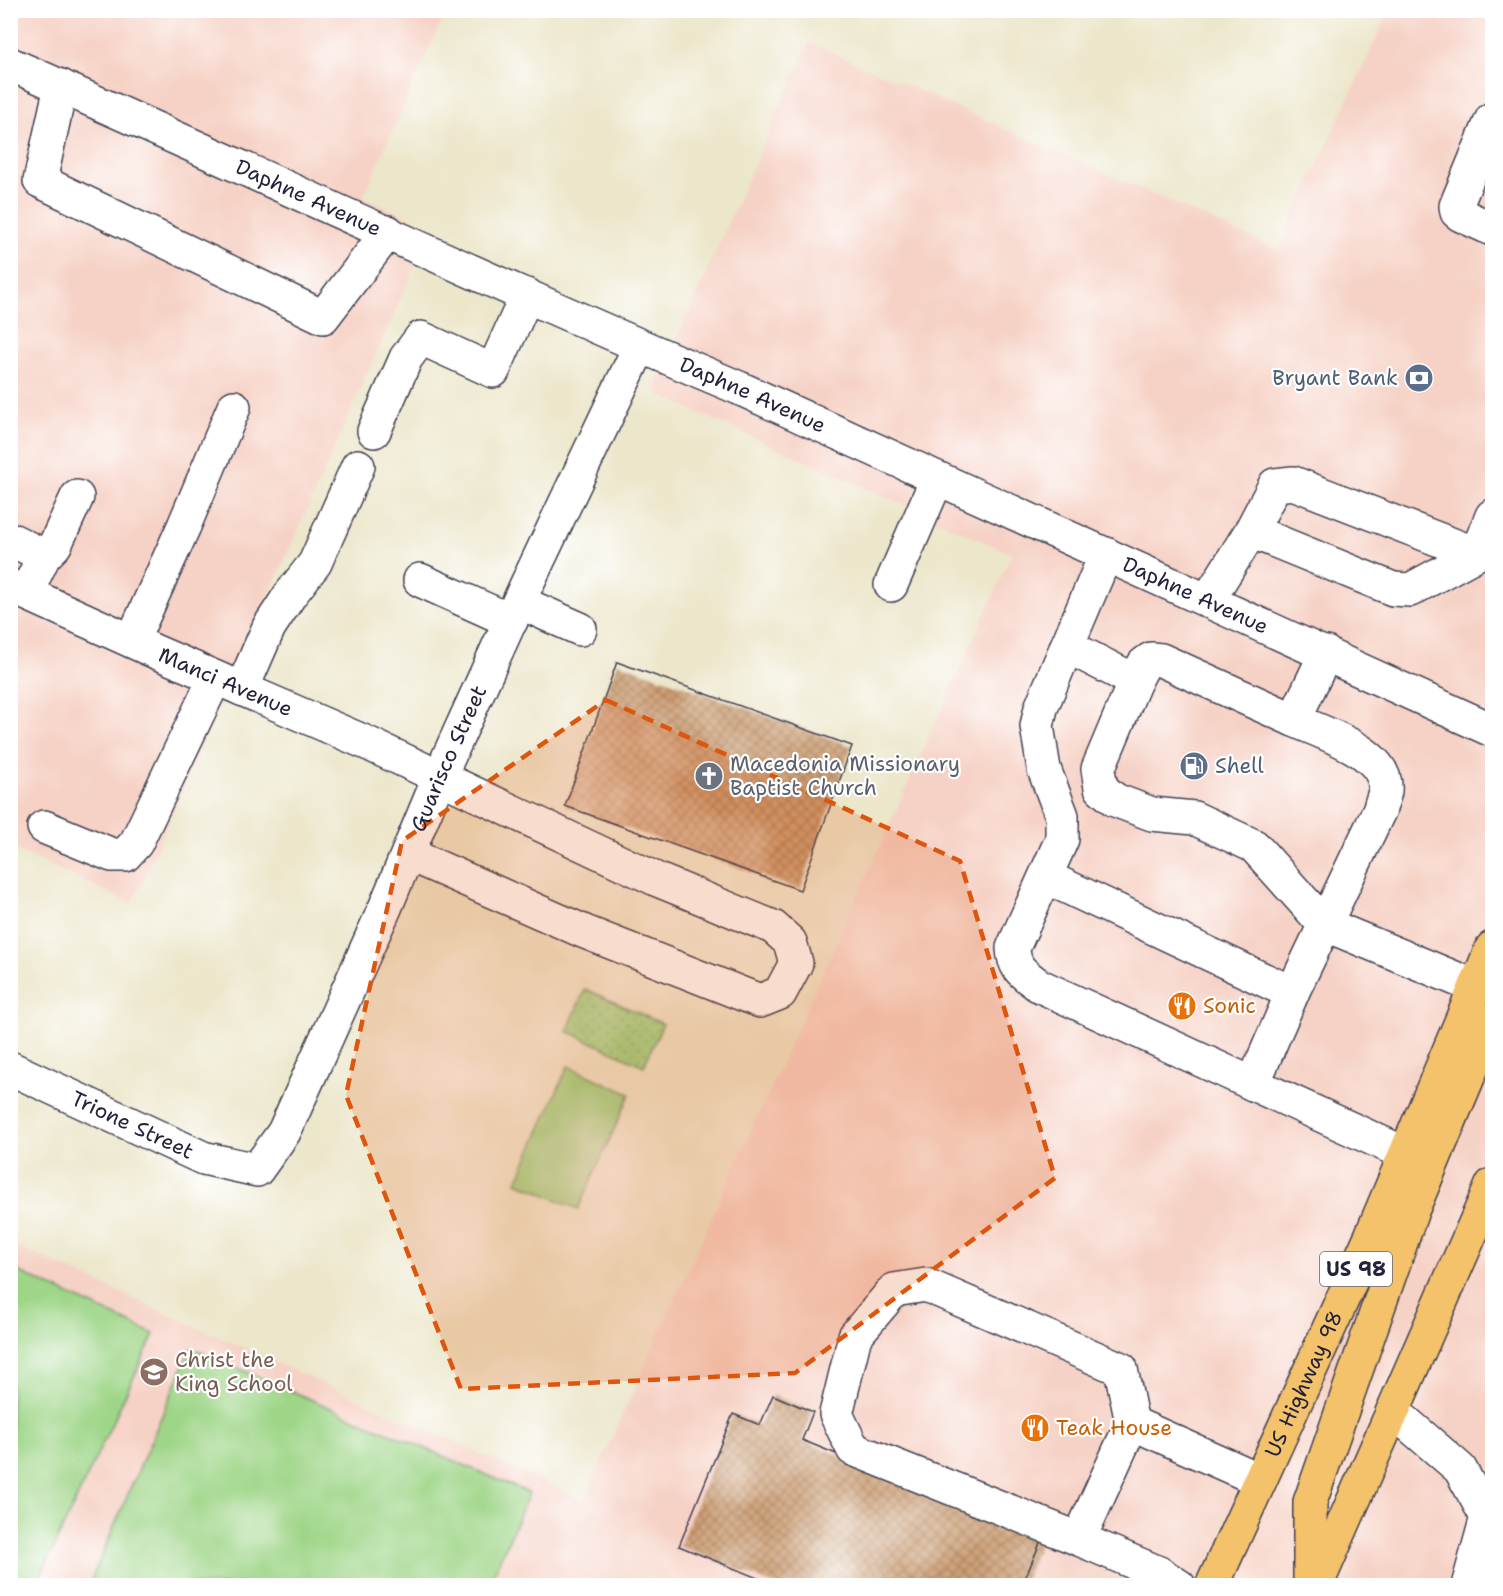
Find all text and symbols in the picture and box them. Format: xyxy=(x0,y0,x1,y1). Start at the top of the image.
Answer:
street label: Daphne Avenue xyxy=(231,153,386,243)
street label: Daphne Avenue xyxy=(675,350,830,440)
bank icon: Bryant Bank xyxy=(1403,362,1435,394)
place label: Bryant Bank xyxy=(1272,364,1398,392)
street label: Daphne Avenue xyxy=(1118,550,1273,640)
street label: Manci Avenue xyxy=(154,641,297,723)
street label: Guarisco Street xyxy=(404,681,493,836)
place label: Macedonia Missionary Baptist Church xyxy=(730,750,960,802)
fuel station icon: Shell xyxy=(1178,750,1210,782)
place label: Shell xyxy=(1215,752,1264,780)
church icon: Macedonia Missionary Baptist Church xyxy=(693,760,725,792)
restaurant icon: Sonic xyxy=(1166,990,1198,1022)
place label: Sonic xyxy=(1203,992,1256,1020)
street label: Trione Street xyxy=(66,1084,198,1166)
road number: US 98 xyxy=(1320,1252,1392,1286)
street label: US Highway 98 xyxy=(1258,1306,1349,1462)
place label: Christ the King School xyxy=(175,1346,293,1398)
school or university icon: Christ the King School xyxy=(138,1356,170,1388)
restaurant icon: Teak House xyxy=(1019,1412,1051,1444)
place label: Teak House xyxy=(1056,1414,1172,1442)

